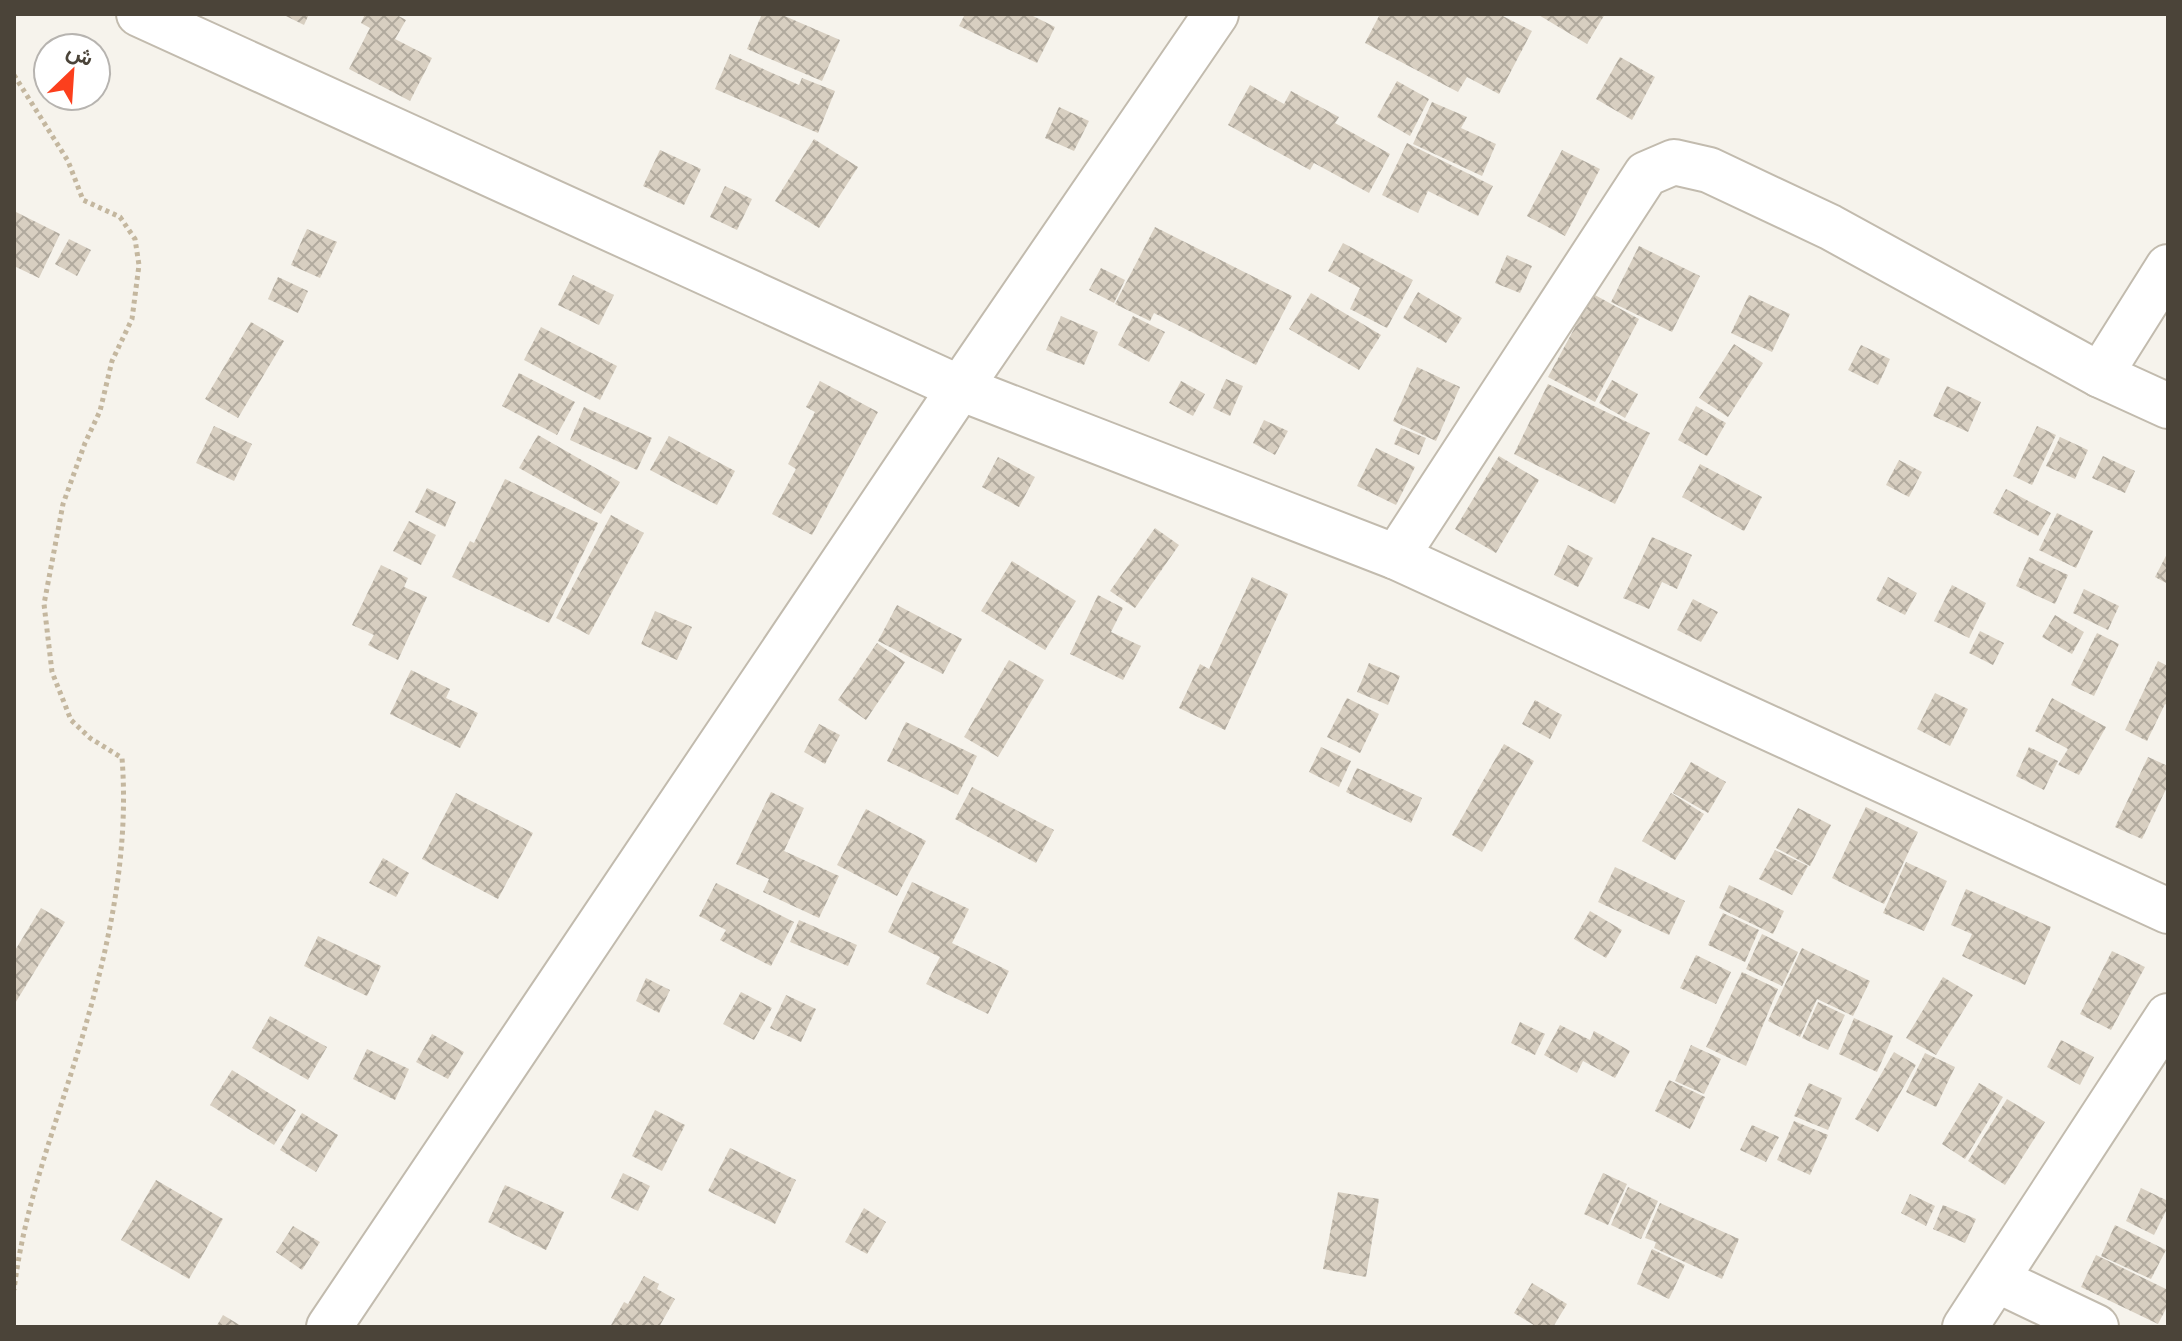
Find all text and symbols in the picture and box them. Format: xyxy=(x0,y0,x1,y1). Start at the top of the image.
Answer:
north arrow xyxy=(32,32,112,112)
text: ش xyxy=(63,34,99,72)

